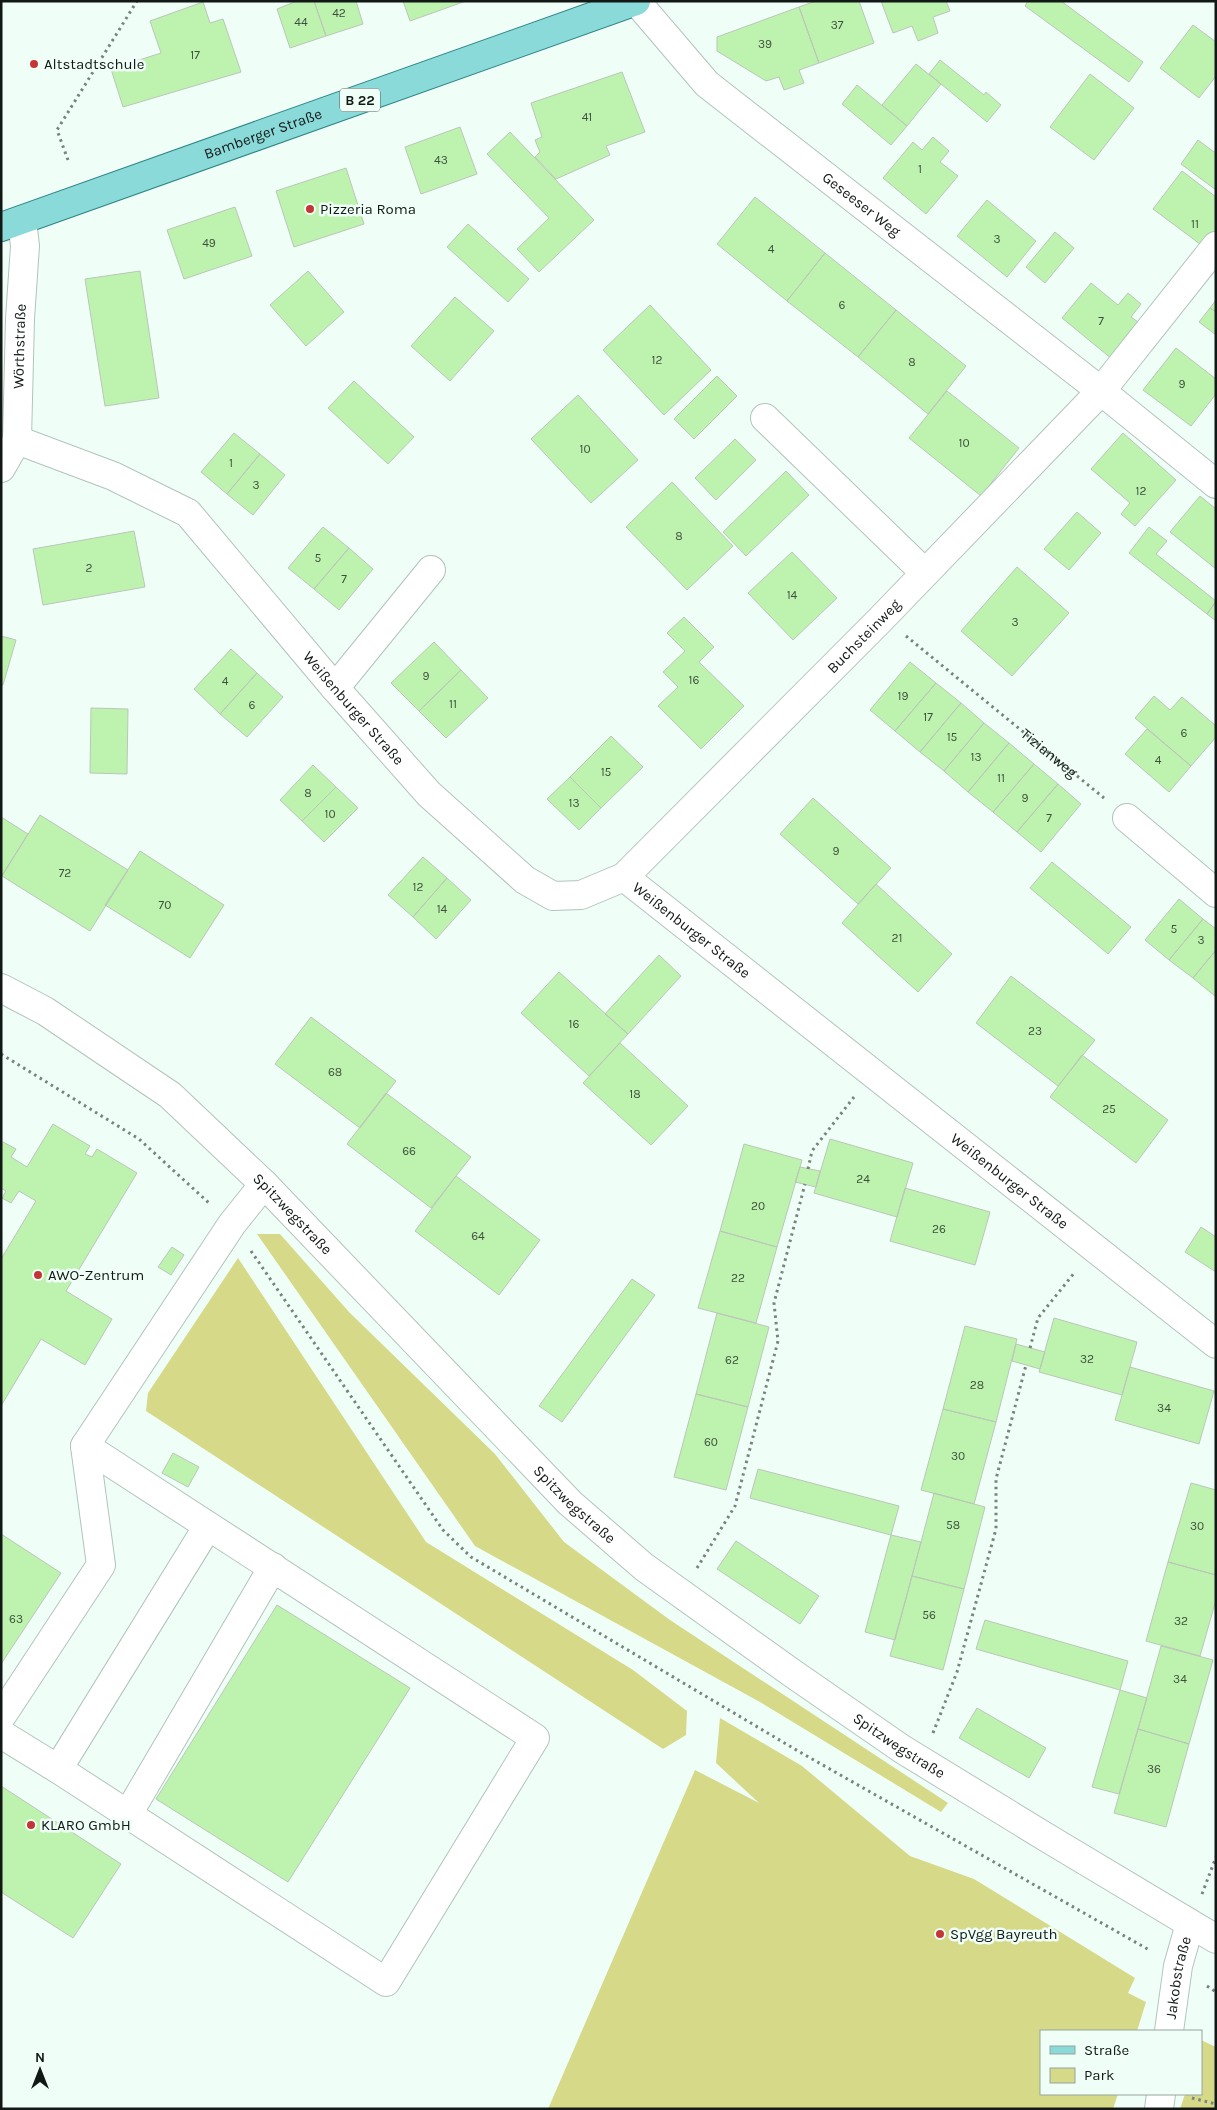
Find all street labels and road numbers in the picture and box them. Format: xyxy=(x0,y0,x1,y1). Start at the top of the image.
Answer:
road number: B 22 xyxy=(340,88,380,112)
street label: Bamberger Straße xyxy=(202,105,324,163)
street label: Geseeser Weg xyxy=(819,168,905,241)
street label: Wörthstraße xyxy=(9,303,30,389)
street label: Buchsteinweg xyxy=(823,595,905,677)
street label: Weißenburger Straße xyxy=(299,648,408,769)
street label: Tizianweg xyxy=(1017,725,1082,782)
street label: Weißenburger Straße xyxy=(629,878,754,982)
street label: Weißenburger Straße xyxy=(947,1129,1072,1233)
street label: Spitzwegstraße xyxy=(249,1169,336,1258)
street label: Spitzwegstraße xyxy=(530,1461,619,1547)
street label: Spitzwegstraße xyxy=(850,1709,948,1782)
street label: Jakobstraße xyxy=(1162,1934,1195,2020)

